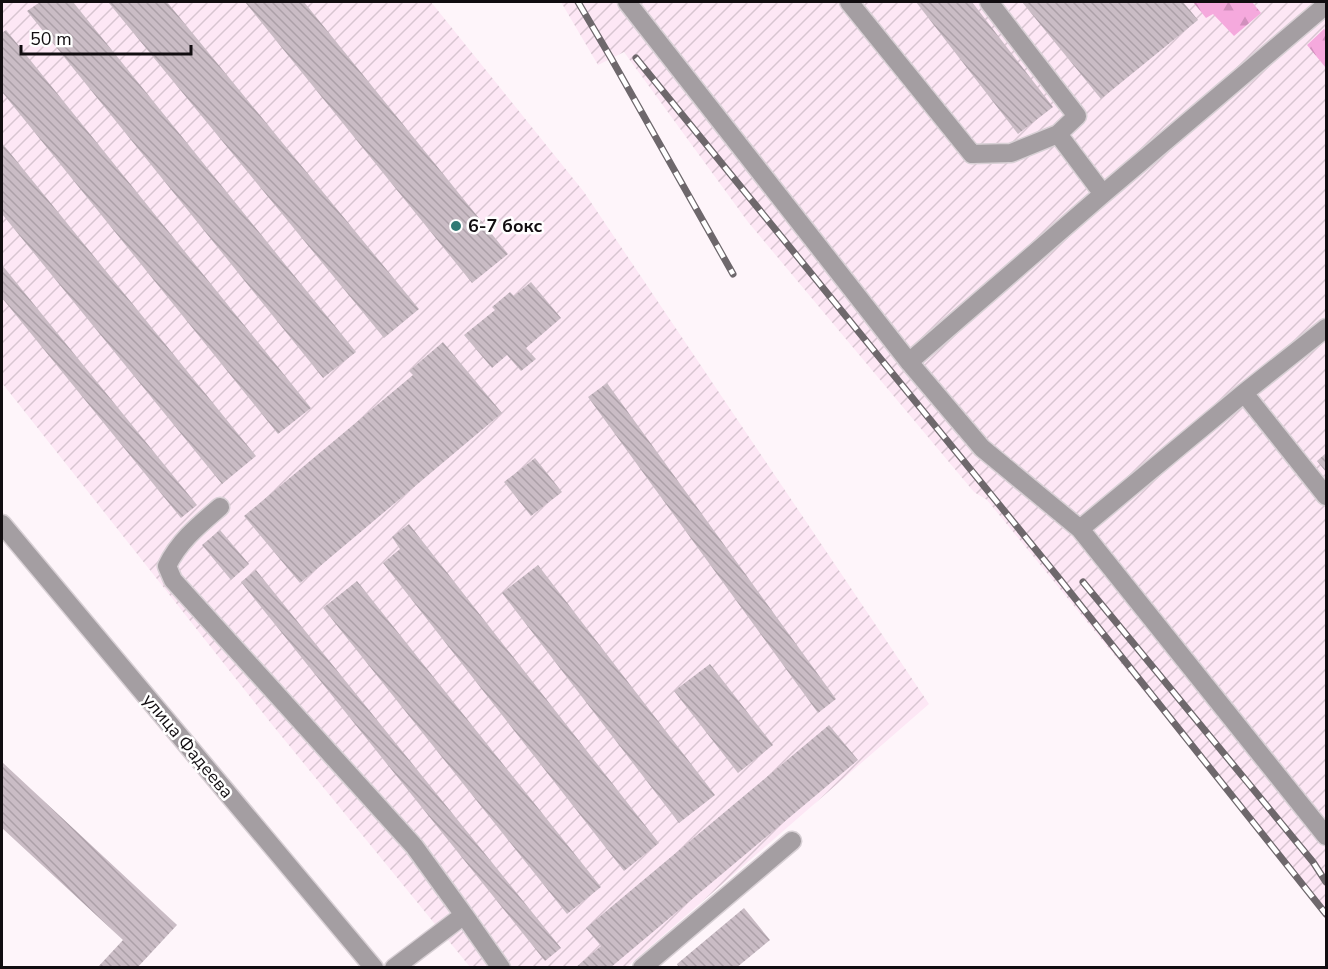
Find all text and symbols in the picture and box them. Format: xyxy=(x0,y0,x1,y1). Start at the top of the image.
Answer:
scale bar xyxy=(21,18,190,56)
text: 50 m xyxy=(30,27,72,51)
place label: 6-7 бокс xyxy=(468,214,543,238)
marker: 6-7 бокс xyxy=(449,219,463,233)
street label: улица Фадеева xyxy=(137,689,239,803)

